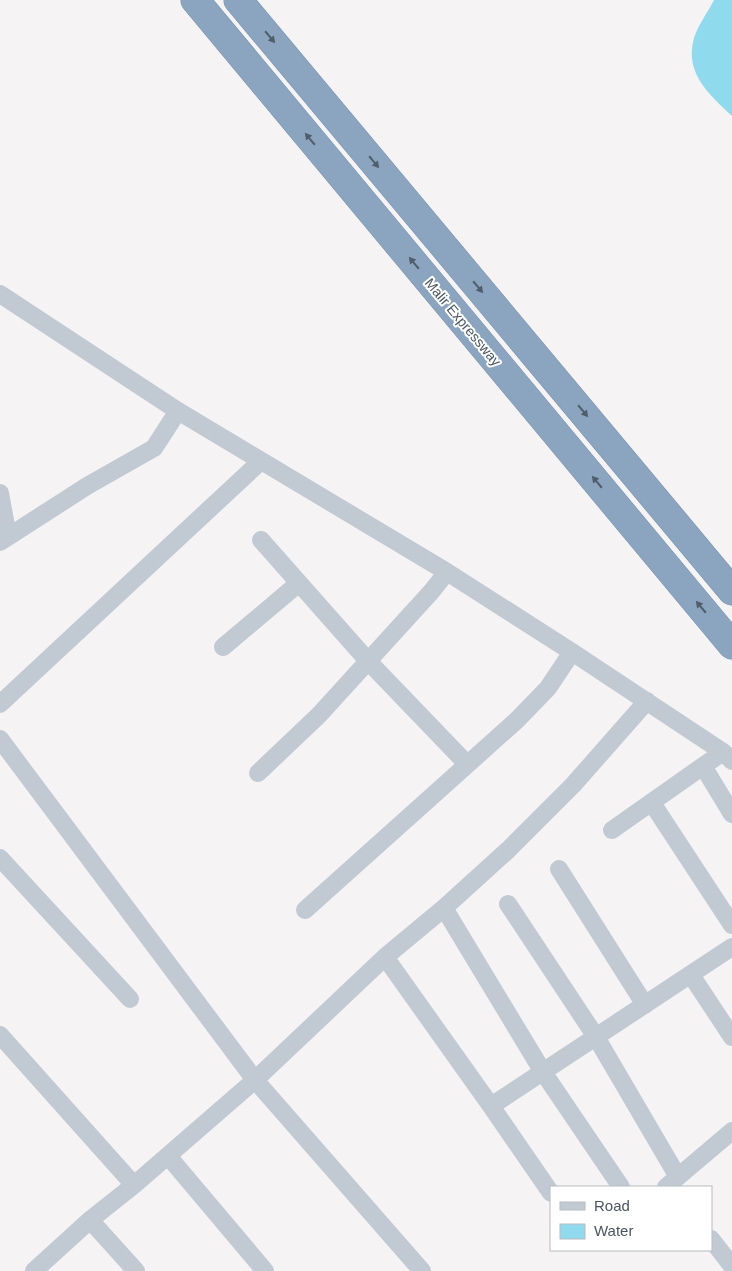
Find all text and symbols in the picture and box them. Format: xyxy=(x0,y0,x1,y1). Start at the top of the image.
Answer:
one-way arrow xyxy=(264,31,275,44)
one-way arrow xyxy=(305,132,316,145)
one-way arrow xyxy=(368,156,379,168)
one-way arrow xyxy=(409,257,420,270)
street label: Malir Expressway xyxy=(422,275,504,369)
one-way arrow xyxy=(473,280,484,293)
one-way arrow xyxy=(577,405,588,418)
one-way arrow xyxy=(591,476,602,489)
one-way arrow xyxy=(695,601,706,614)
legend xyxy=(550,1186,712,1251)
text: Road xyxy=(594,1197,630,1214)
text: Water xyxy=(594,1222,633,1239)

